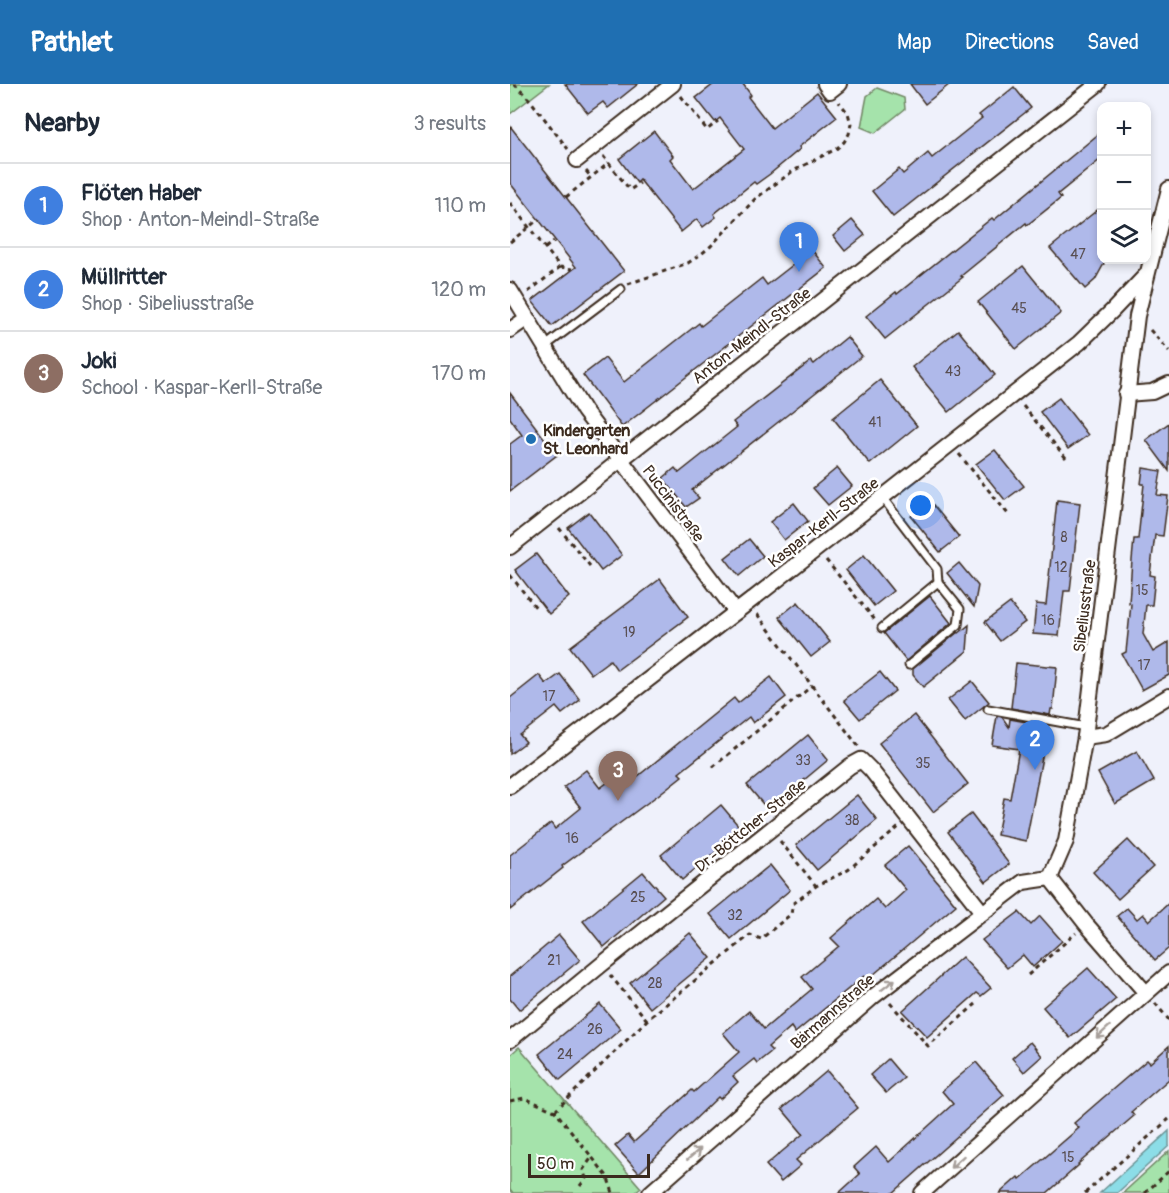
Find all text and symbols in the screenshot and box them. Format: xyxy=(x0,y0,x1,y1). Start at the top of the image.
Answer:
text: Pathlet xyxy=(30,25,113,60)
text: Map xyxy=(897,29,932,56)
text: Directions xyxy=(965,29,1054,56)
text: Saved xyxy=(1087,29,1139,56)
map controls xyxy=(1097,102,1151,264)
button: + xyxy=(1097,102,1151,156)
text: Nearby xyxy=(24,107,100,139)
text: 3 results xyxy=(414,111,486,136)
button: − xyxy=(1097,156,1151,210)
text: Flöten Haber xyxy=(81,179,202,207)
text: 1 xyxy=(40,193,47,218)
text: 110 m xyxy=(435,193,486,218)
text: Shop · Anton-Meindl-Straße xyxy=(81,207,319,232)
button: layers xyxy=(1097,210,1151,264)
pin: 1 xyxy=(780,222,818,272)
house number: 47 xyxy=(1070,246,1086,263)
text: Müllritter xyxy=(81,263,167,291)
text: 2 xyxy=(38,277,49,302)
text: 120 m xyxy=(431,277,486,302)
street label: Anton-Meindl-Straße xyxy=(688,283,815,388)
text: Shop · Sibeliusstraße xyxy=(81,291,254,316)
house number: 45 xyxy=(1011,300,1027,317)
text: Joki xyxy=(81,347,116,375)
text: 3 xyxy=(38,361,49,386)
text: 170 m xyxy=(432,361,486,386)
house number: 43 xyxy=(945,363,961,380)
text: School · Kaspar-Kerll-Straße xyxy=(81,375,322,400)
house number: 41 xyxy=(868,414,882,431)
place label: Kindergarten St. Leonhard xyxy=(543,421,630,459)
marker: Kindergarten St. Leonhard xyxy=(524,432,538,446)
street label: Puccinistraße xyxy=(638,461,709,546)
street label: Kaspar-Kerll-Straße xyxy=(764,473,883,572)
your location xyxy=(906,491,935,520)
house number: 8 xyxy=(1060,529,1068,546)
house number: 12 xyxy=(1054,559,1068,576)
street label: Sibeliusstraße xyxy=(1069,559,1101,654)
house number: 15 xyxy=(1135,582,1149,599)
house number: 16 xyxy=(1041,612,1055,629)
house number: 19 xyxy=(623,624,635,641)
house number: 17 xyxy=(1138,657,1151,674)
house number: 17 xyxy=(543,688,556,705)
pin: 2 xyxy=(1016,720,1054,770)
pin: 3 xyxy=(598,752,638,801)
house number: 33 xyxy=(795,752,811,769)
house number: 35 xyxy=(915,755,931,772)
street label: Dr.-Böttcher-Straße xyxy=(691,775,810,877)
house number: 38 xyxy=(845,812,859,829)
house number: 16 xyxy=(565,830,579,847)
house number: 25 xyxy=(630,889,646,906)
house number: 32 xyxy=(727,907,743,924)
house number: 21 xyxy=(547,952,561,969)
street label: Bärmannstraße xyxy=(787,970,879,1054)
house number: 28 xyxy=(648,975,662,992)
one-way arrow xyxy=(880,978,896,991)
house number: 26 xyxy=(587,1021,603,1038)
one-way arrow xyxy=(1096,1025,1111,1039)
house number: 24 xyxy=(557,1046,573,1063)
one-way arrow xyxy=(686,1147,701,1161)
house number: 15 xyxy=(1061,1149,1075,1166)
scale bar xyxy=(528,1151,650,1178)
text: 50 m xyxy=(537,1154,574,1174)
one-way arrow xyxy=(950,1155,965,1169)

